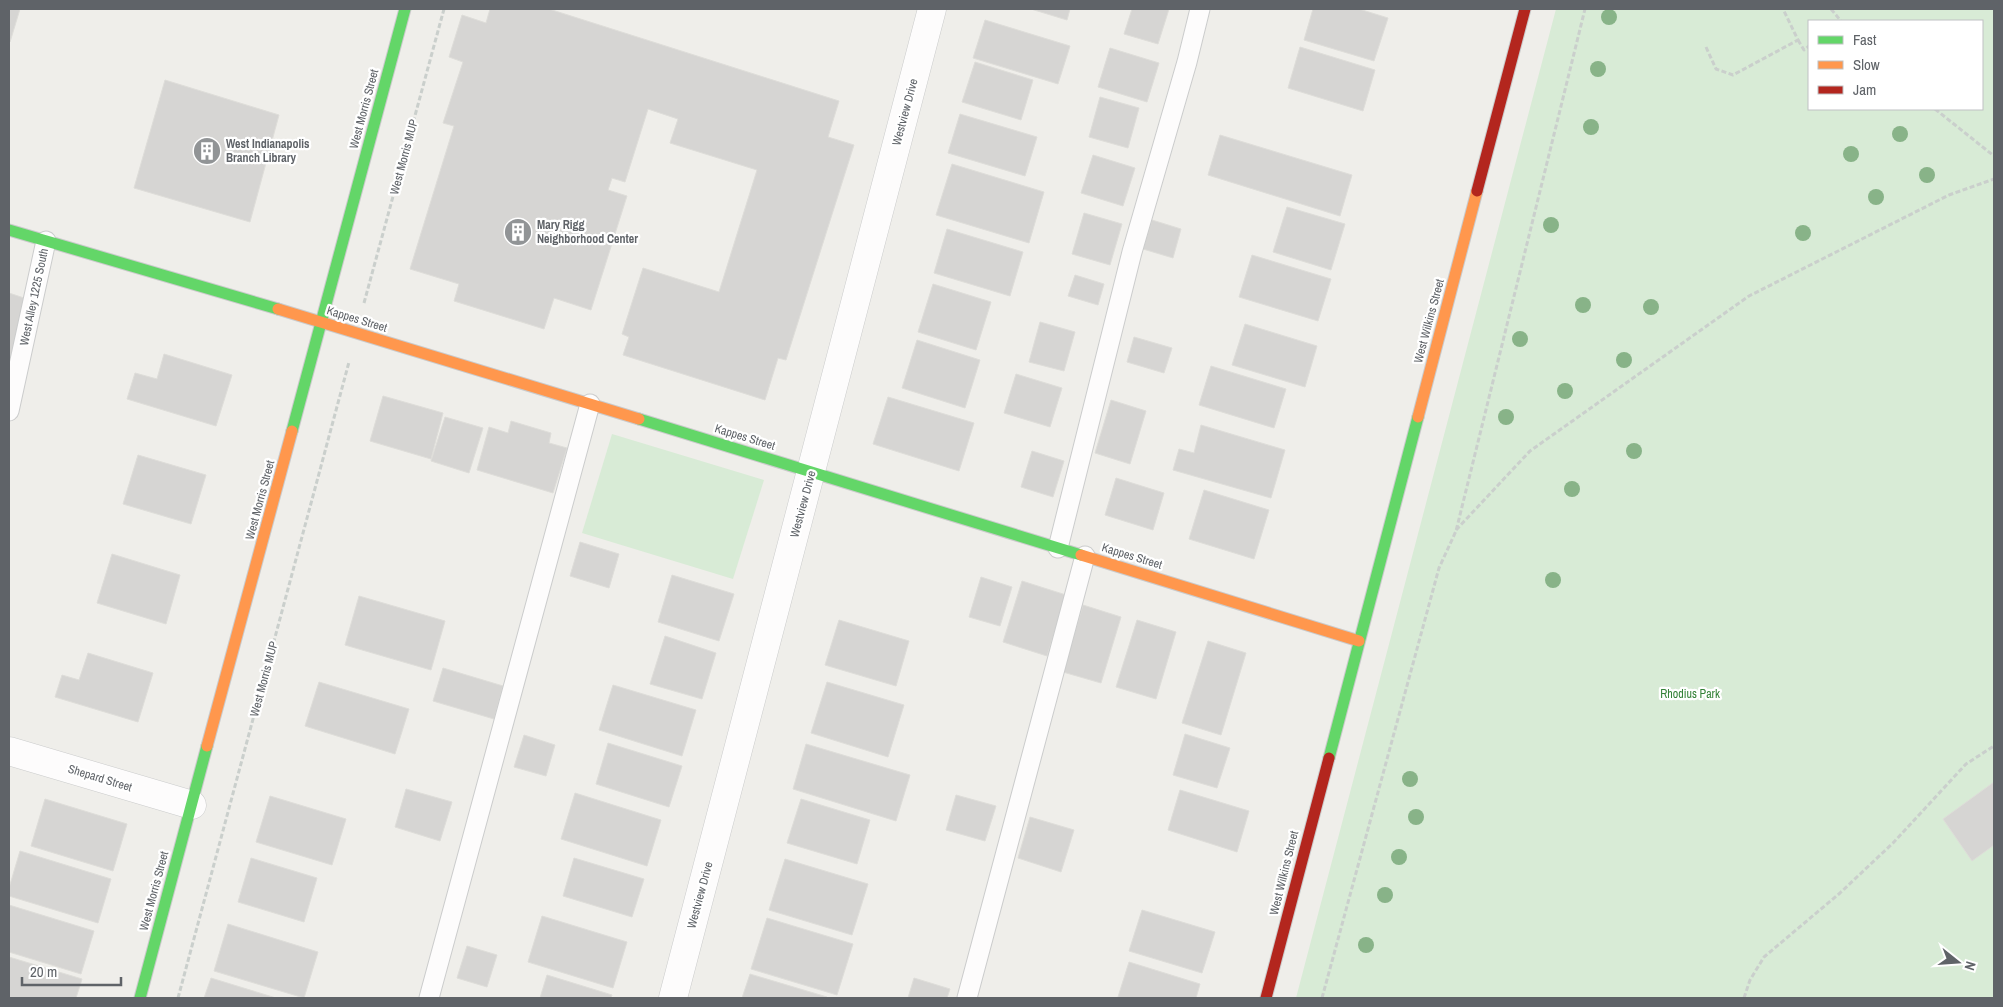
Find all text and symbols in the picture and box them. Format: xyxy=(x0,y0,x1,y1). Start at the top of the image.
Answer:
legend xyxy=(1808,20,1983,110)
text: Fast xyxy=(1853,29,1877,50)
text: Slow xyxy=(1853,54,1880,75)
street label: West Morris Street xyxy=(346,67,382,151)
street label: Westview Drive xyxy=(888,77,922,147)
text: Jam xyxy=(1853,79,1876,100)
street label: West Morris MUP xyxy=(386,117,422,196)
building icon: West Indianapolis Branch Library xyxy=(192,136,222,166)
place label: West Indianapolis Branch Library xyxy=(226,136,310,166)
building icon: Mary Rigg Neighborhood Center xyxy=(503,217,533,247)
place label: Mary Rigg Neighborhood Center xyxy=(537,217,638,247)
street label: West Alley 1225 South xyxy=(16,247,52,347)
street label: West Wilkins Street xyxy=(1410,277,1448,365)
street label: Kappes Street xyxy=(325,302,389,336)
street label: Kappes Street xyxy=(713,420,777,454)
street label: West Morris Street xyxy=(242,458,278,542)
street label: Westview Drive xyxy=(786,469,820,539)
street label: Kappes Street xyxy=(1100,539,1164,573)
street label: West Morris MUP xyxy=(246,639,282,718)
park label: Rhodius Park xyxy=(1660,686,1720,702)
street label: Shepard Street xyxy=(66,761,134,795)
street label: West Wilkins Street xyxy=(1266,829,1302,917)
street label: West Morris Street xyxy=(136,849,172,933)
street label: Westview Drive xyxy=(683,860,717,930)
north arrow xyxy=(1933,937,1983,987)
scale bar xyxy=(22,954,121,986)
text: N xyxy=(1961,959,1980,972)
text: 20 m xyxy=(30,961,57,982)

